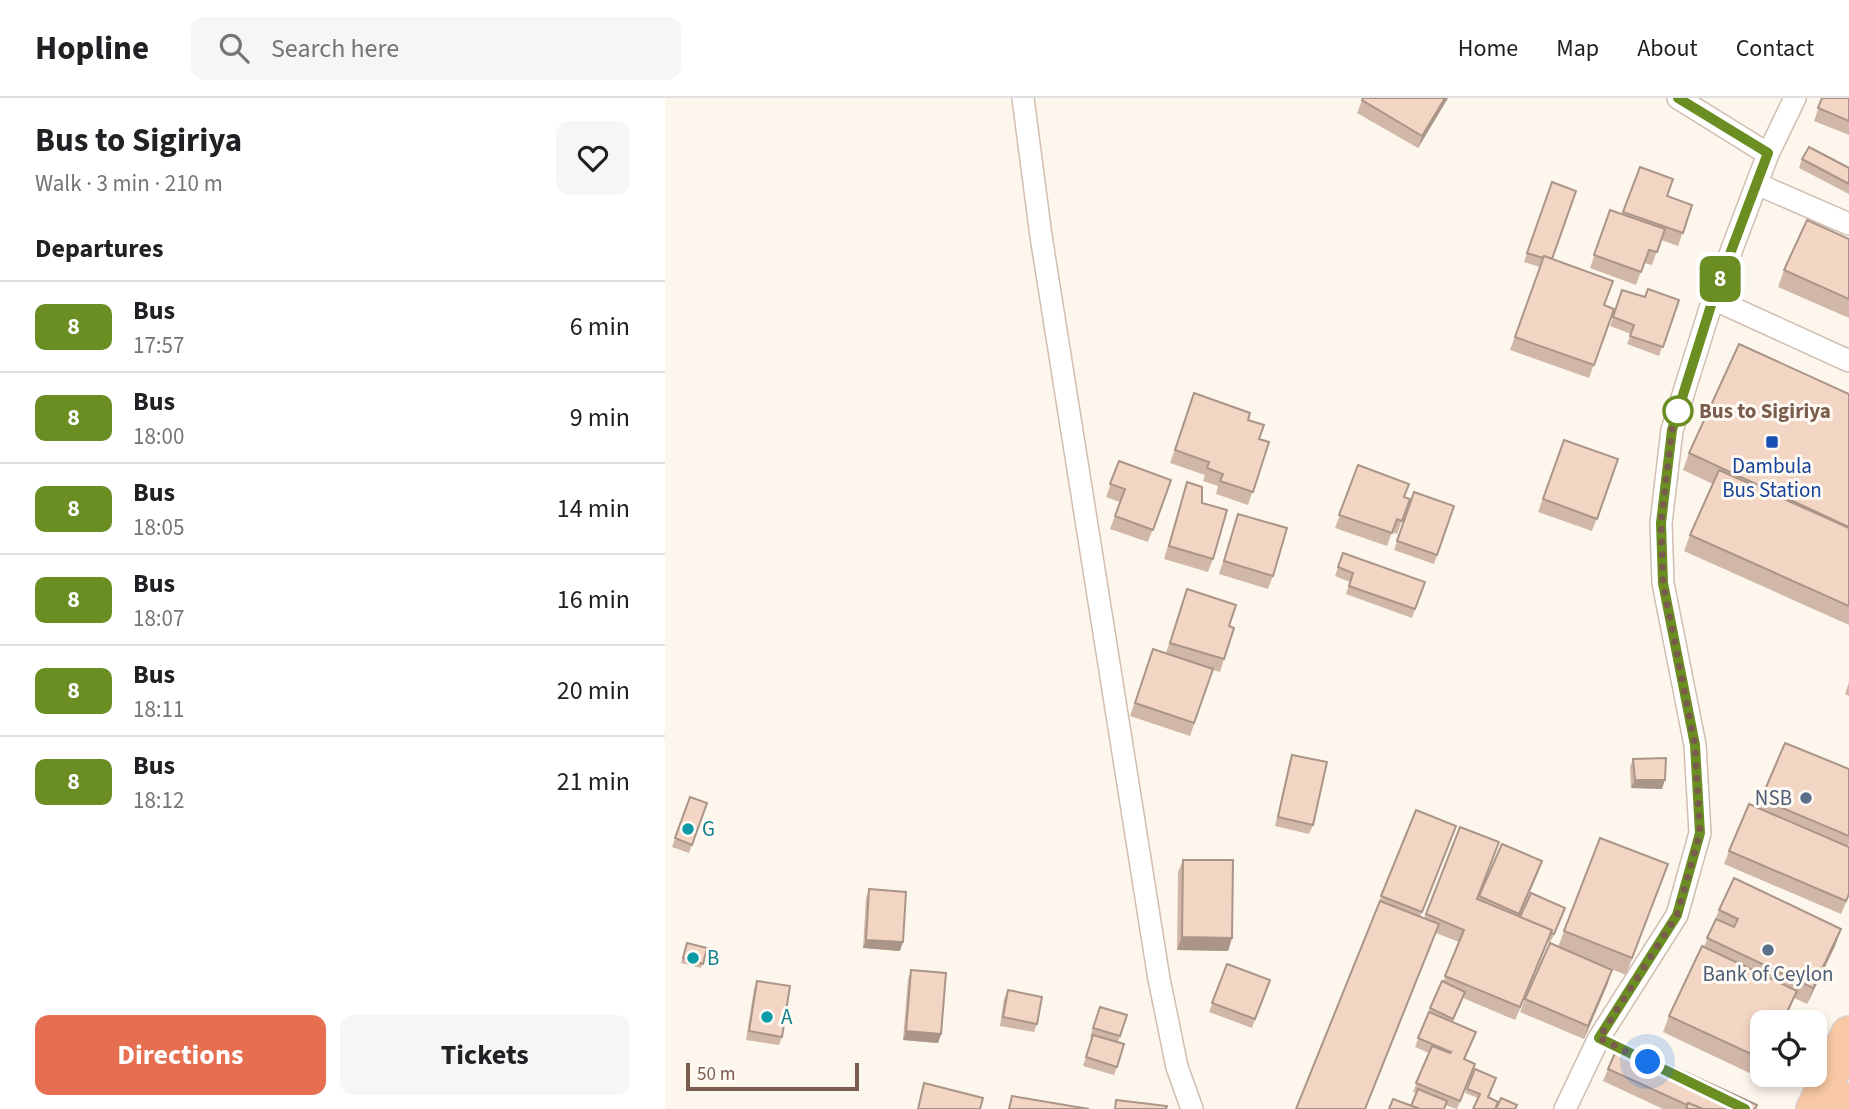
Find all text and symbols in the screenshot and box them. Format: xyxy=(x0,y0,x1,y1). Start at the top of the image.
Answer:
search box xyxy=(191,17,681,80)
text: Hopline xyxy=(35,25,149,72)
icon: search xyxy=(215,29,253,67)
text: Search here xyxy=(271,30,399,67)
text: Home xyxy=(1458,31,1518,66)
text: Map xyxy=(1556,31,1599,66)
text: About xyxy=(1637,31,1698,66)
text: Contact xyxy=(1736,31,1814,66)
text: Bus to Sigiriya xyxy=(35,117,242,164)
button: heart xyxy=(556,121,630,195)
text: Walk · 3 min · 210 m xyxy=(35,167,223,200)
text: Departures xyxy=(35,230,163,267)
line badge: 8 xyxy=(1697,256,1743,302)
text: 8 xyxy=(1714,261,1726,296)
text: Bus xyxy=(133,292,175,329)
text: 6 min xyxy=(570,308,630,345)
text: 8 xyxy=(67,309,80,344)
text: 17:57 xyxy=(133,329,184,362)
text: Bus xyxy=(133,383,175,420)
marker: Bus to Sigiriya xyxy=(1663,396,1693,426)
place label: Bus to Sigiriya xyxy=(1699,396,1831,426)
text: 9 min xyxy=(570,399,630,436)
text: 8 xyxy=(67,400,80,435)
text: 18:00 xyxy=(133,420,184,453)
marker: Dambula Bus Station xyxy=(1764,434,1780,450)
place label: Dambula Bus Station xyxy=(1722,451,1822,505)
text: Bus xyxy=(133,474,175,511)
text: 14 min xyxy=(557,490,630,527)
text: 8 xyxy=(67,491,80,526)
text: 18:05 xyxy=(133,511,184,544)
text: Bus xyxy=(133,565,175,602)
text: 16 min xyxy=(557,581,630,618)
text: 8 xyxy=(67,582,80,617)
text: 18:07 xyxy=(133,602,184,635)
text: Bus xyxy=(133,656,175,693)
text: 20 min xyxy=(557,672,630,709)
text: 8 xyxy=(67,673,80,708)
text: 18:11 xyxy=(133,693,184,726)
text: Bus xyxy=(133,747,175,784)
text: 21 min xyxy=(557,763,630,800)
text: 8 xyxy=(67,764,80,799)
place label: NSB xyxy=(1755,783,1792,813)
text: 18:12 xyxy=(133,784,184,817)
marker: NSB xyxy=(1798,790,1814,806)
place label: G xyxy=(702,814,715,844)
marker: G xyxy=(680,821,696,837)
marker: Bank of Ceylon xyxy=(1760,942,1776,958)
place label: B xyxy=(707,943,719,973)
marker: B xyxy=(685,950,701,966)
place label: Bank of Ceylon xyxy=(1702,959,1834,989)
place label: A xyxy=(781,1002,793,1032)
marker: A xyxy=(759,1009,775,1025)
map controls xyxy=(1750,1010,1827,1087)
button: locate xyxy=(1750,1010,1827,1087)
button: Directions xyxy=(35,1015,326,1095)
button: Tickets xyxy=(340,1015,630,1095)
your location xyxy=(1630,1044,1665,1079)
scale bar xyxy=(686,1060,859,1092)
text: 50 m xyxy=(697,1061,735,1088)

